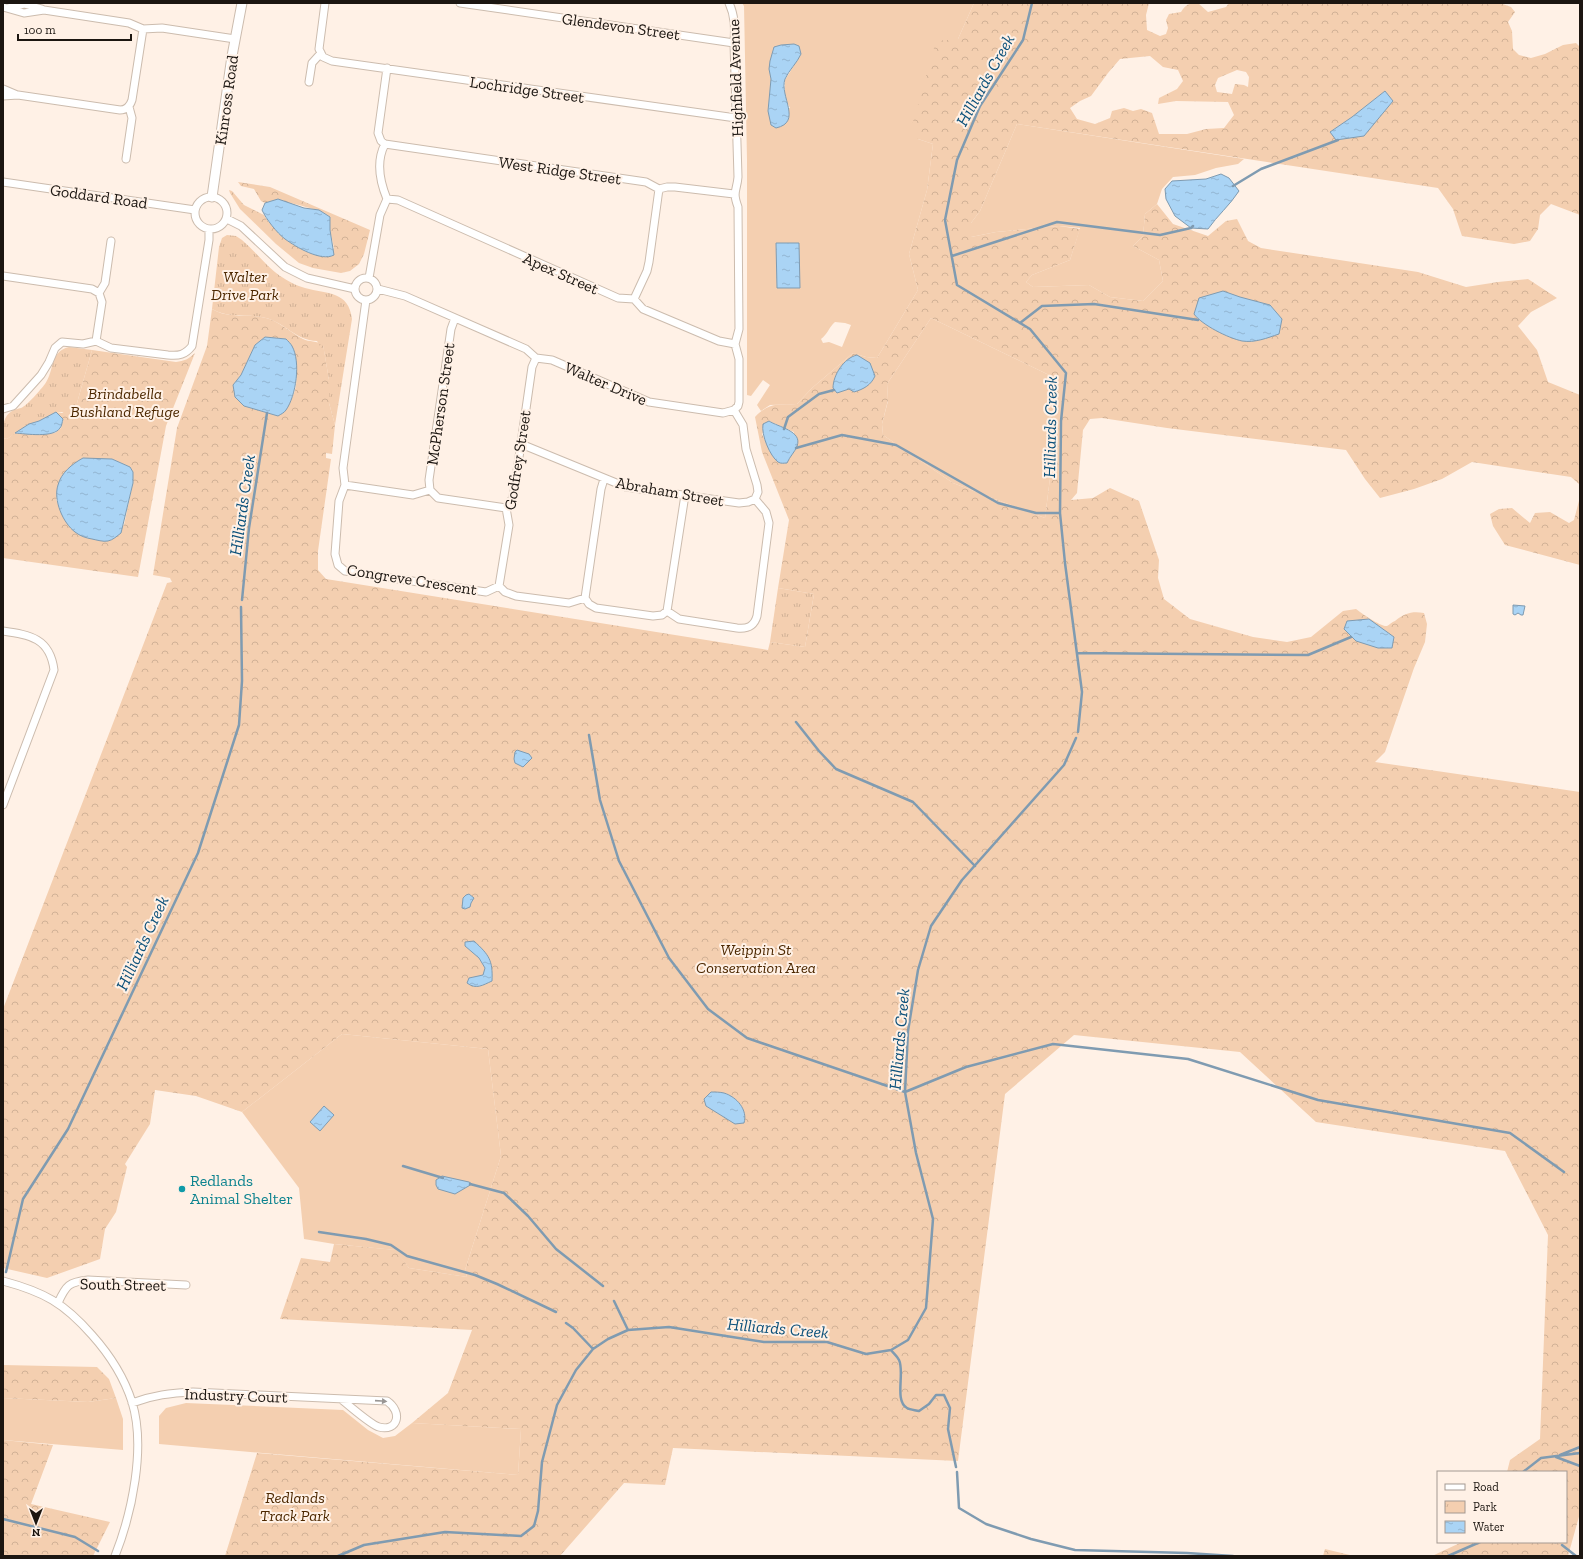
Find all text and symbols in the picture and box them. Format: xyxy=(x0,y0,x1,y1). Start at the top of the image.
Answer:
street label: Glendevon Street xyxy=(561,9,681,44)
scale bar xyxy=(18,16,131,42)
street label: Highfield Avenue xyxy=(724,19,747,137)
text: 100 m xyxy=(24,23,56,37)
water label: Hilliards Creek xyxy=(952,30,1019,129)
street label: Kinross Road xyxy=(211,54,242,146)
street label: Lochridge Street xyxy=(468,72,585,107)
street label: West Ridge Street xyxy=(497,152,622,189)
street label: Goddard Road xyxy=(49,180,149,213)
street label: Apex Street xyxy=(520,248,601,299)
park label: Walter Drive Park xyxy=(211,267,279,304)
street label: McPherson Street xyxy=(422,342,459,467)
street label: Walter Drive xyxy=(562,358,650,409)
water label: Hilliards Creek xyxy=(1039,376,1061,478)
park label: Brindabella Bushland Refuge xyxy=(70,384,180,421)
street label: Godfrey Street xyxy=(500,409,535,511)
water label: Hilliards Creek xyxy=(225,453,259,557)
street label: Abraham Street xyxy=(614,473,726,510)
street label: Congreve Crescent xyxy=(346,560,478,599)
water label: Hilliards Creek xyxy=(111,892,173,993)
park label: Weippin St Conservation Area xyxy=(696,940,816,977)
water label: Hilliards Creek xyxy=(885,987,913,1091)
place label: Redlands Animal Shelter xyxy=(190,1171,293,1208)
marker: Redlands Animal Shelter xyxy=(177,1184,187,1194)
street label: South Street xyxy=(80,1274,166,1295)
water label: Hilliards Creek xyxy=(726,1314,830,1342)
street label: Industry Court xyxy=(184,1384,288,1407)
one-way arrow xyxy=(375,1398,387,1405)
legend xyxy=(1437,1471,1567,1543)
text: Road xyxy=(1473,1480,1499,1494)
park label: Redlands Track Park xyxy=(260,1488,330,1525)
text: Park xyxy=(1473,1500,1498,1514)
north arrow xyxy=(16,1503,56,1543)
text: Water xyxy=(1473,1520,1505,1534)
text: N xyxy=(31,1526,40,1539)

